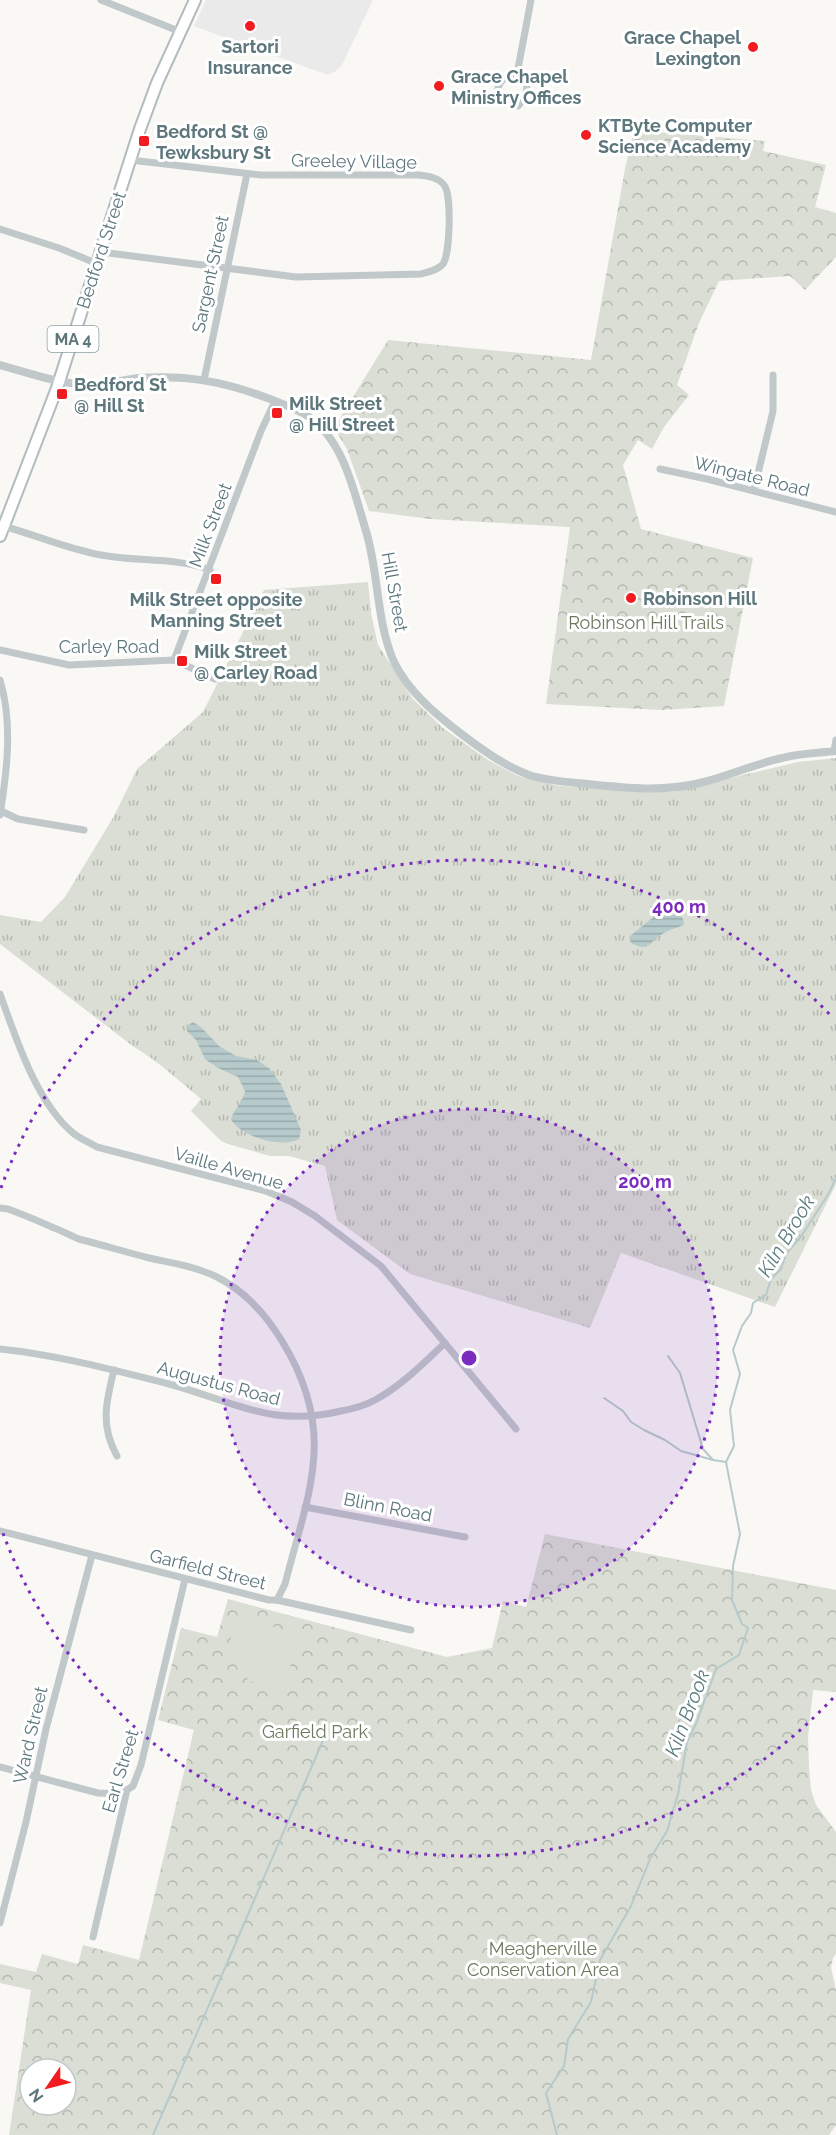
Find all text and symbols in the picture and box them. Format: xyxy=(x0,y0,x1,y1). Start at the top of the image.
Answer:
marker: Sartori Insurance xyxy=(243,19,257,33)
place label: Grace Chapel Lexington xyxy=(624,27,741,69)
place label: Sartori Insurance xyxy=(207,36,293,78)
marker: Grace Chapel Lexington xyxy=(746,40,760,54)
place label: Grace Chapel Ministry Offices xyxy=(451,66,582,108)
marker: Grace Chapel Ministry Offices xyxy=(432,79,446,93)
place label: KTByte Computer Science Academy xyxy=(598,115,752,157)
place label: Bedford St @ Tewksbury St xyxy=(156,121,271,163)
marker: KTByte Computer Science Academy xyxy=(579,128,593,142)
marker: Bedford St @ Tewksbury St xyxy=(137,134,151,148)
street label: Greeley Village xyxy=(291,149,418,173)
street label: Bedford Street xyxy=(72,189,130,311)
street label: Sargent Street xyxy=(187,213,233,335)
road number: MA 4 xyxy=(48,326,98,352)
place label: Bedford St @ Hill St xyxy=(74,374,167,416)
marker: Bedford St @ Hill St xyxy=(55,387,69,401)
place label: Milk Street @ Hill Street xyxy=(289,393,395,435)
marker: Milk Street @ Hill Street xyxy=(270,406,284,420)
street label: Wingate Road xyxy=(692,452,812,500)
street label: Milk Street xyxy=(184,480,236,570)
street label: Hill Street xyxy=(378,550,412,634)
marker: Milk Street opposite Manning Street xyxy=(209,572,223,586)
place label: Robinson Hill xyxy=(643,588,757,609)
place label: Milk Street opposite Manning Street xyxy=(129,589,303,631)
marker: Robinson Hill xyxy=(624,591,638,605)
park label: Robinson Hill Trails xyxy=(568,612,724,633)
street label: Carley Road xyxy=(59,636,159,657)
place label: Milk Street @ Carley Road xyxy=(194,641,318,683)
marker: Milk Street @ Carley Road xyxy=(175,654,189,668)
text: 400 m xyxy=(652,896,706,917)
street label: Vaille Avenue xyxy=(172,1142,286,1194)
text: 200 m xyxy=(618,1171,672,1192)
water label: Kiln Brook xyxy=(752,1191,820,1281)
centre of rings xyxy=(459,1348,479,1368)
street label: Augustus Road xyxy=(155,1357,283,1409)
street label: Blinn Road xyxy=(342,1488,434,1526)
street label: Garfield Street xyxy=(148,1544,268,1594)
water label: Kiln Brook xyxy=(659,1666,715,1760)
street label: Ward Street xyxy=(9,1684,51,1786)
park label: Garfield Park xyxy=(262,1721,369,1742)
street label: Earl Street xyxy=(97,1727,143,1815)
park label: Meagherville Conservation Area xyxy=(467,1938,619,1980)
north arrow xyxy=(18,2057,78,2117)
text: N xyxy=(25,2085,47,2106)

